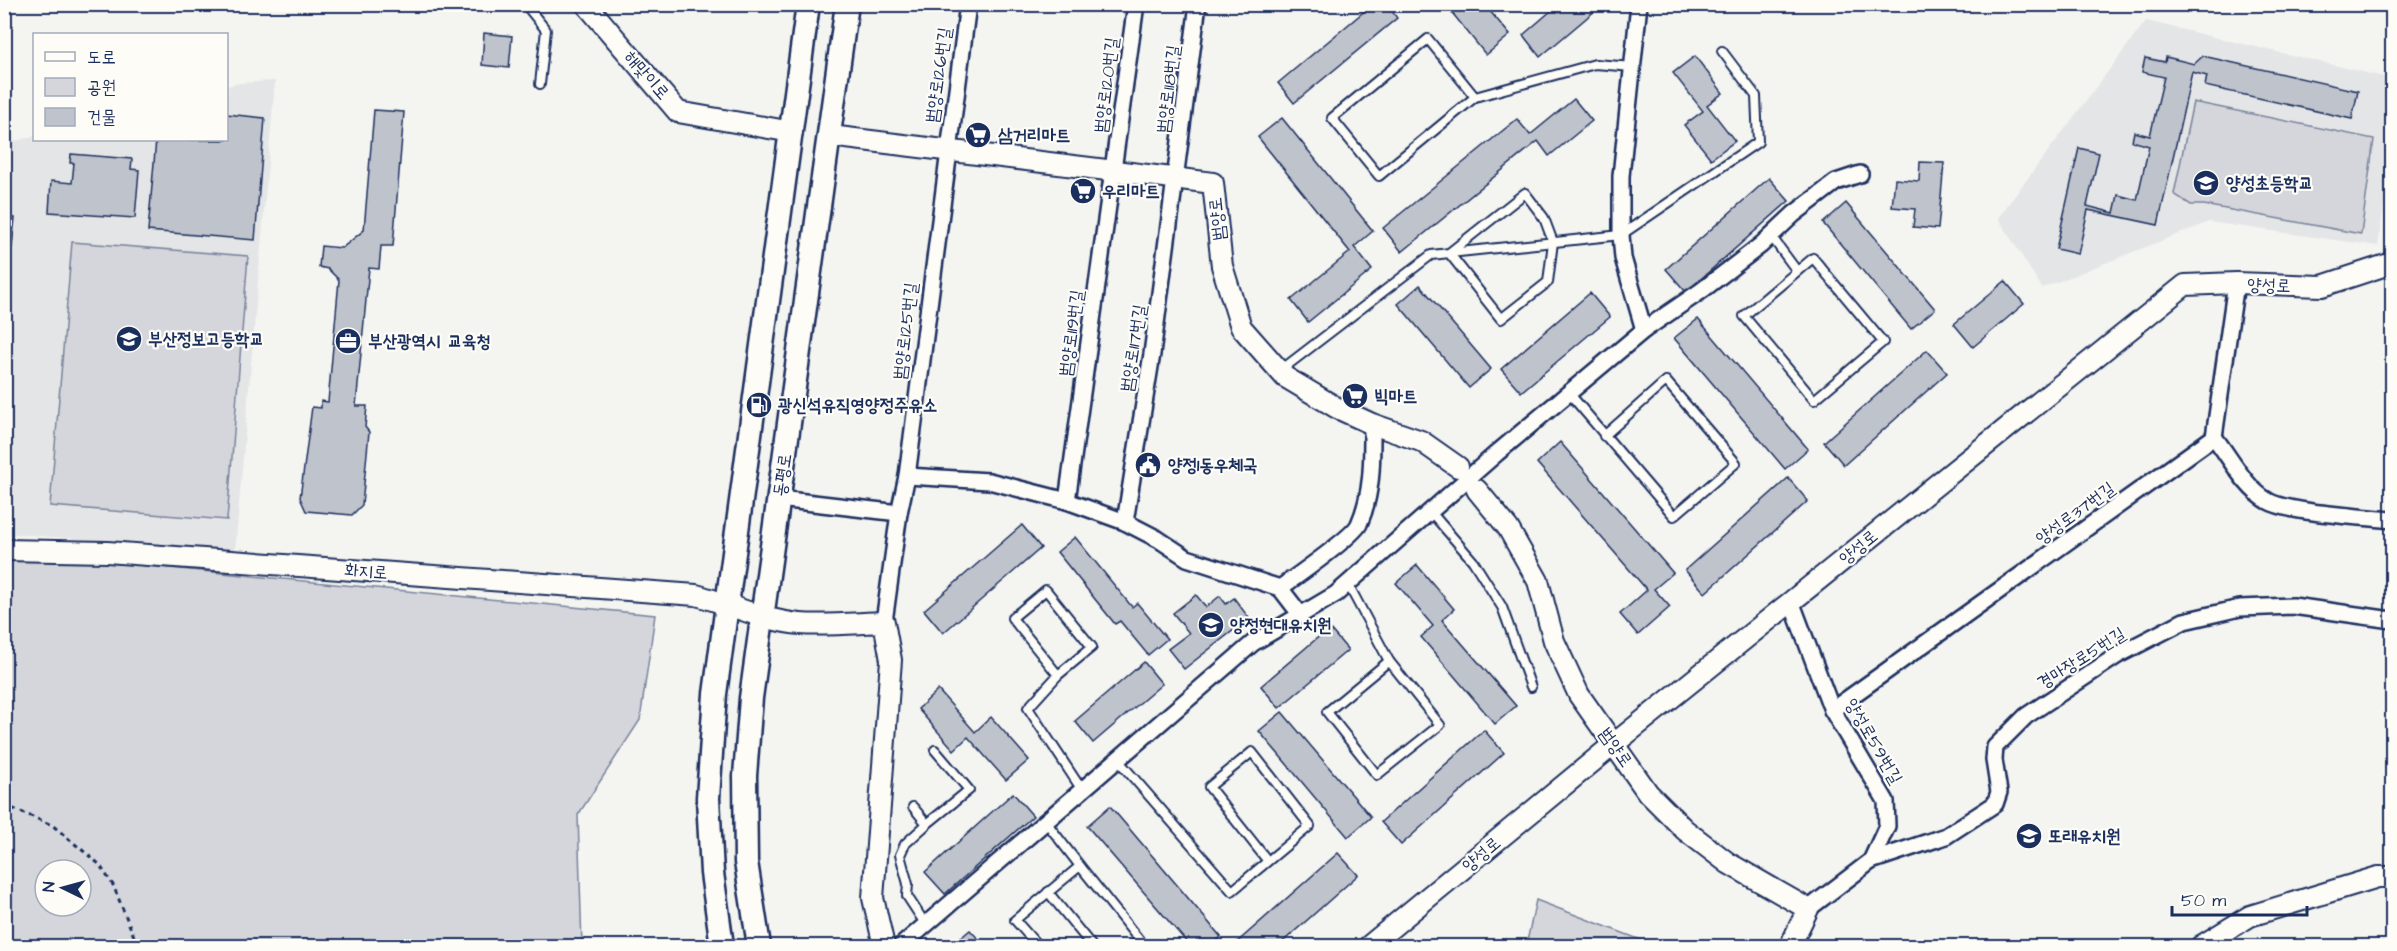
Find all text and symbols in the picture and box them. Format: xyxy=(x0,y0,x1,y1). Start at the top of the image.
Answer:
street label: 범양로126번길 xyxy=(919,25,958,124)
legend xyxy=(33,33,228,141)
street label: 범양로120번길 xyxy=(1088,35,1125,134)
street label: 범양로118번길 xyxy=(1151,43,1186,135)
text: 도로 xyxy=(87,45,116,70)
street label: 해맞이로 xyxy=(618,45,675,105)
text: 공원 xyxy=(87,75,116,100)
text: 건물 xyxy=(87,105,116,130)
supermarket icon: 삼거리마트 xyxy=(963,120,993,150)
place label: 삼거리마트 xyxy=(998,123,1070,148)
school or university icon: 양성초등학교 xyxy=(2191,168,2221,198)
place label: 양성초등학교 xyxy=(2226,171,2313,196)
supermarket icon: 우리마트 xyxy=(1068,176,1098,206)
place label: 우리마트 xyxy=(1102,179,1160,204)
street label: 범양로 xyxy=(1203,196,1232,242)
street label: 양성로 xyxy=(2247,272,2291,299)
street label: 범양로125번길 xyxy=(887,281,924,381)
street label: 범양로119번길 xyxy=(1053,288,1090,378)
street label: 범양로117번길 xyxy=(1114,302,1153,394)
school or university icon: 부산정보고등학교 xyxy=(114,324,144,354)
office icon: 부산광역시 교육청 xyxy=(333,326,363,356)
place label: 부산정보고등학교 xyxy=(148,327,264,352)
place label: 부산광역시 교육청 xyxy=(368,329,491,354)
supermarket icon: 빅마트 xyxy=(1340,381,1370,411)
place label: 빅마트 xyxy=(1374,384,1417,409)
fuel station icon: 광신석유직영양정주유소 xyxy=(744,390,774,420)
place label: 광신석유직영양정주유소 xyxy=(778,393,937,418)
public building icon: 양정1동우체국 xyxy=(1133,450,1163,480)
street label: 동평로 xyxy=(767,452,798,498)
place label: 양정1동우체국 xyxy=(1168,453,1257,478)
street label: 양성로37번길 xyxy=(2030,476,2121,551)
street label: 양성로 xyxy=(1834,524,1883,571)
street label: 화지로 xyxy=(343,558,389,585)
school or university icon: 양정현대유치원 xyxy=(1196,610,1226,640)
place label: 양정현대유치원 xyxy=(1230,613,1331,638)
street label: 경마장로5번길 xyxy=(2032,621,2131,695)
street label: 양성로59번길 xyxy=(1839,694,1909,789)
street label: 범양로 xyxy=(1593,722,1638,772)
school or university icon: 또래유치원 xyxy=(2014,821,2044,851)
place label: 또래유치원 xyxy=(2048,824,2120,849)
street label: 양성로 xyxy=(1457,831,1506,878)
north arrow xyxy=(33,858,93,918)
scale bar xyxy=(2172,879,2307,917)
text: N xyxy=(38,881,60,893)
text: 50 m xyxy=(2181,888,2226,913)

